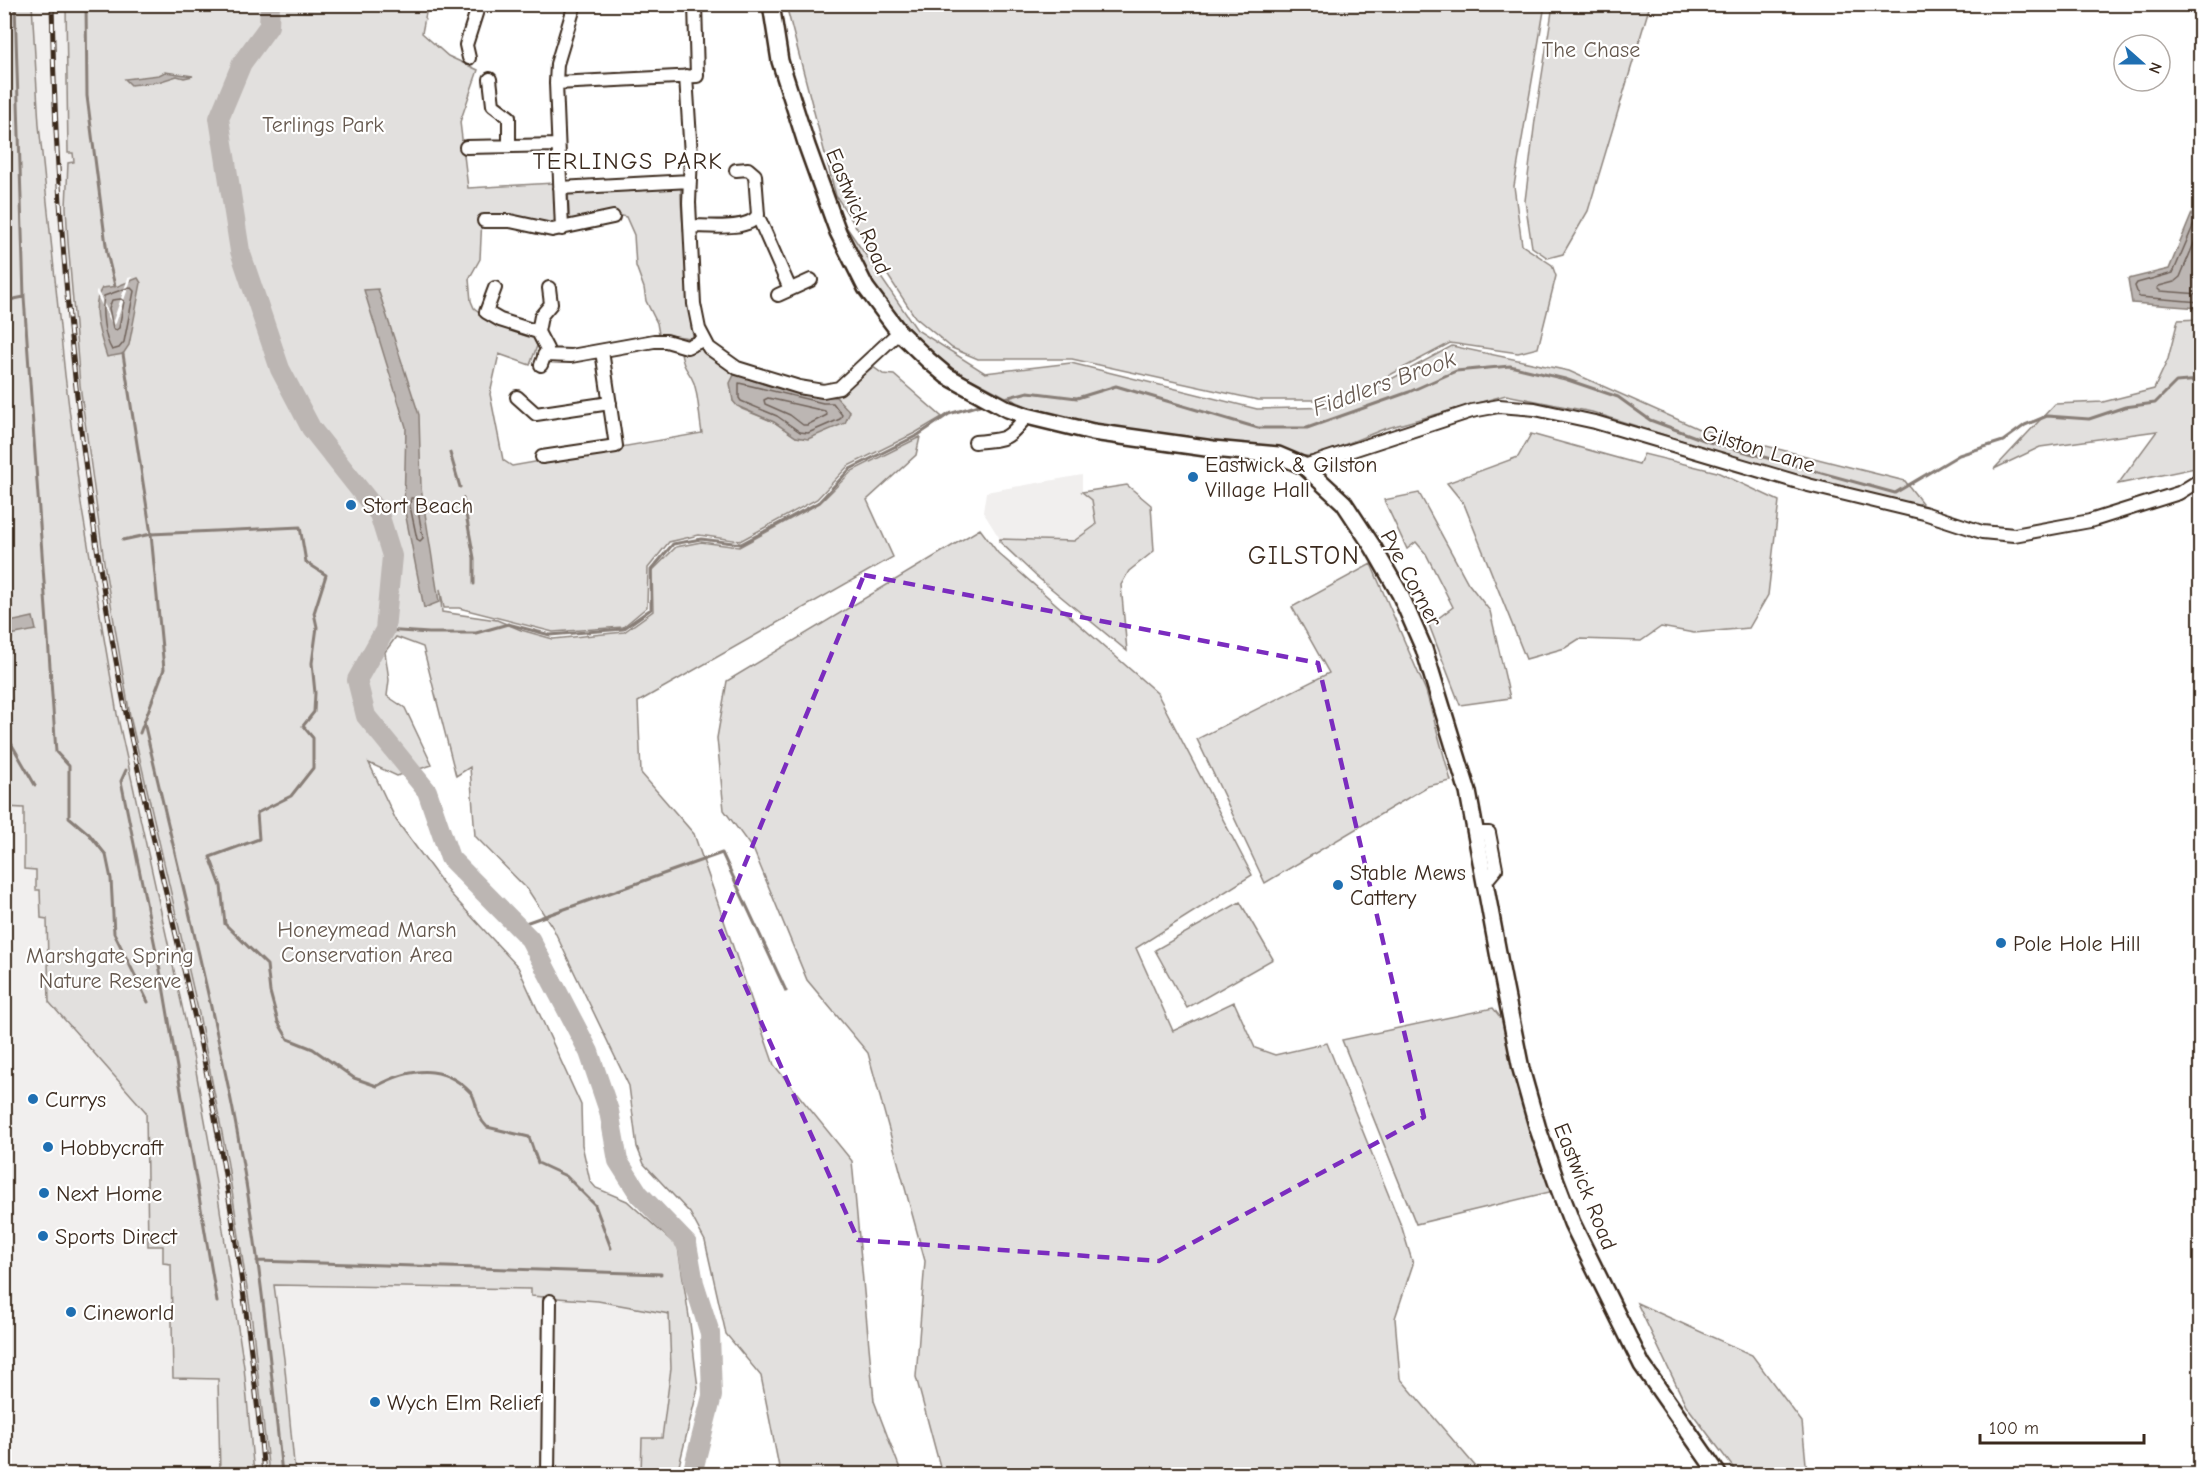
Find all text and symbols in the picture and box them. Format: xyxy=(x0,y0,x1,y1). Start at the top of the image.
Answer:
north arrow xyxy=(2112,33,2172,93)
park label: The Chase xyxy=(1542,37,1640,63)
text: N xyxy=(2145,60,2165,76)
park label: Terlings Park xyxy=(262,112,384,138)
street label: Eastwick Road xyxy=(820,144,896,278)
district label: TERLINGS PARK xyxy=(533,147,723,175)
water label: Fiddlers Brook xyxy=(1309,344,1460,422)
street label: Gilston Lane xyxy=(1699,419,1818,478)
place label: Eastwick & Gilston Village Hall xyxy=(1205,452,1378,503)
marker: Eastwick & Gilston Village Hall xyxy=(1186,470,1200,484)
place label: Stort Beach xyxy=(363,493,473,519)
marker: Stort Beach xyxy=(344,498,358,512)
street label: Pye Corner xyxy=(1375,526,1448,632)
district label: GILSTON xyxy=(1248,541,1360,571)
place label: Stable Mews Cattery xyxy=(1350,860,1466,911)
marker: Stable Mews Cattery xyxy=(1331,878,1345,892)
park label: Honeymead Marsh Conservation Area xyxy=(277,917,457,968)
place label: Pole Hole Hill xyxy=(2013,931,2141,957)
marker: Pole Hole Hill xyxy=(1994,936,2008,950)
park label: Marshgate Spring Nature Reserve xyxy=(26,943,194,994)
place label: Currys xyxy=(45,1087,106,1113)
marker: Currys xyxy=(26,1092,40,1106)
street label: Eastwick Road xyxy=(1548,1119,1622,1254)
place label: Hobbycraft xyxy=(60,1135,164,1161)
marker: Hobbycraft xyxy=(41,1140,55,1154)
place label: Next Home xyxy=(56,1181,162,1207)
marker: Next Home xyxy=(37,1186,51,1200)
place label: Sports Direct xyxy=(55,1224,178,1250)
marker: Sports Direct xyxy=(36,1229,50,1243)
place label: Cineworld xyxy=(83,1300,174,1326)
marker: Cineworld xyxy=(64,1305,78,1319)
place label: Wych Elm Relief xyxy=(387,1390,542,1416)
marker: Wych Elm Relief xyxy=(368,1395,382,1409)
scale bar xyxy=(1980,1407,2144,1445)
text: 100 m xyxy=(1989,1418,2039,1439)

